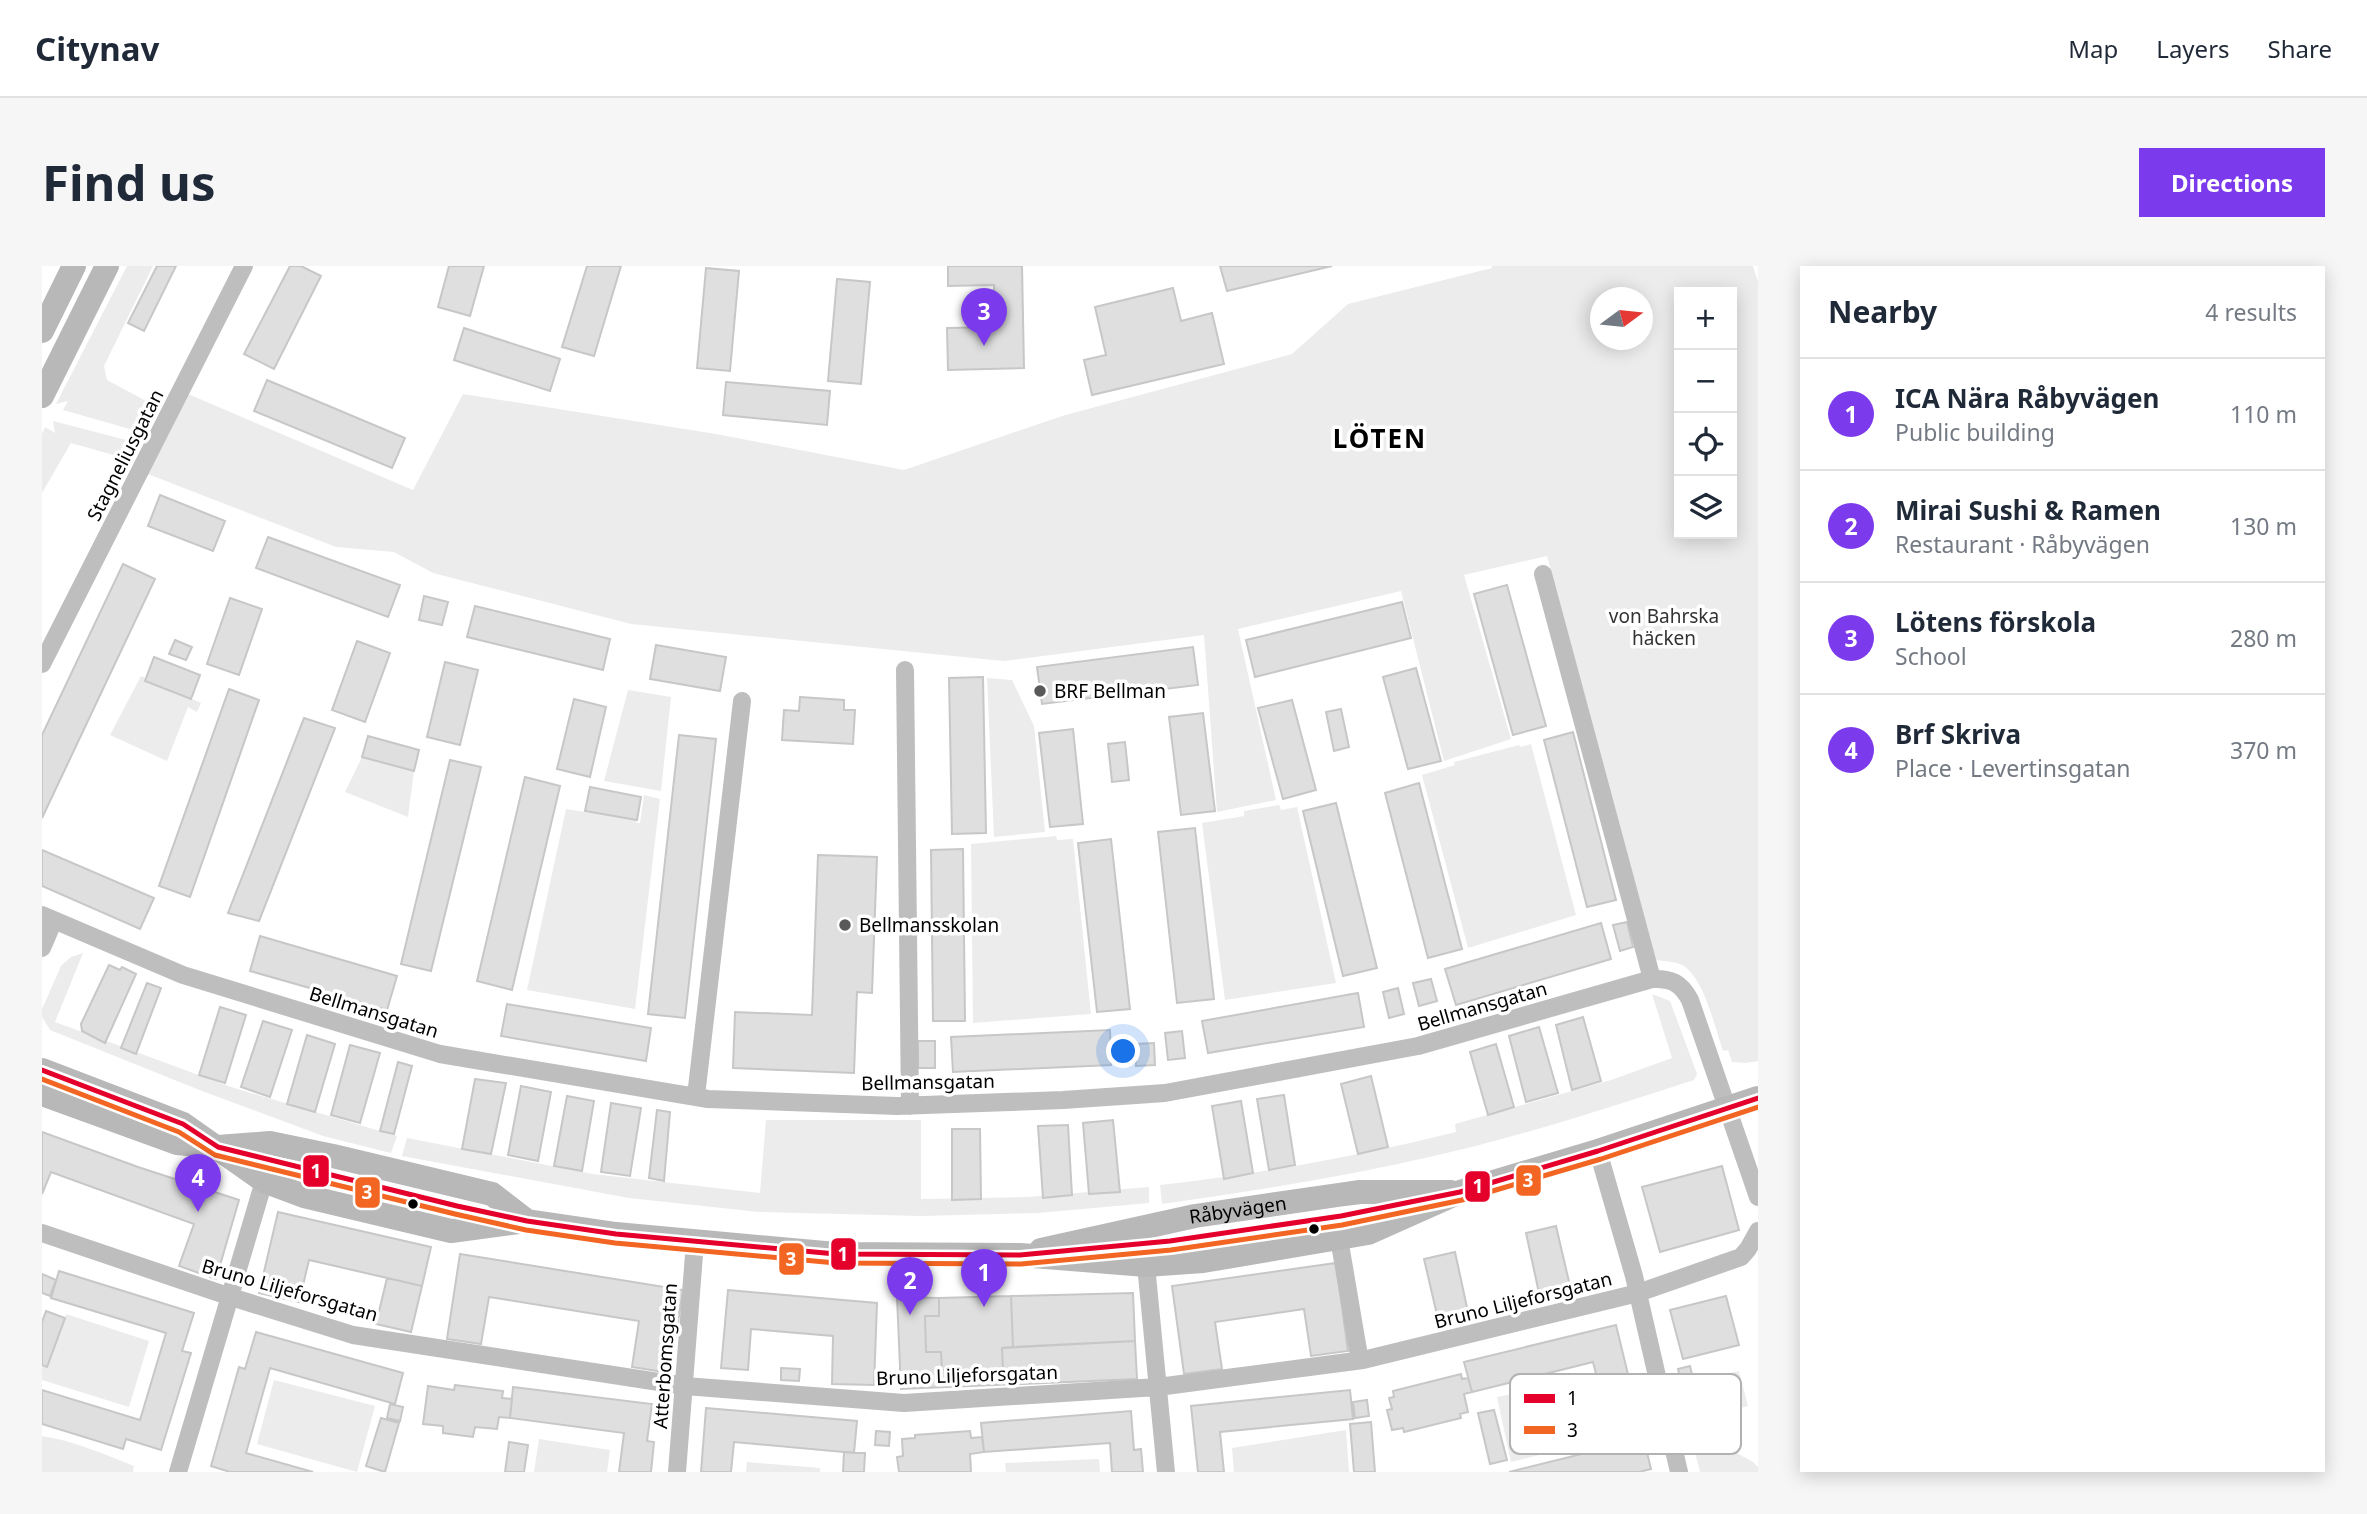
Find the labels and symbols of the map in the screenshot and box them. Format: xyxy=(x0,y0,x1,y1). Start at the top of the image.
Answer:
north arrow xyxy=(1590,287,1653,350)
pin: 3 xyxy=(961,288,1007,346)
street label: Stagneliusgatan xyxy=(81,385,169,525)
district label: LÖTEN xyxy=(1333,420,1427,456)
park label: von Bahrska häcken xyxy=(1609,603,1719,651)
place label: BRF Bellman xyxy=(1054,678,1166,704)
marker: BRF Bellman xyxy=(1032,683,1048,699)
place label: Bellmansskolan xyxy=(859,912,999,938)
marker: Bellmansskolan xyxy=(837,917,853,933)
street label: Bellmansgatan xyxy=(1414,975,1550,1037)
street label: Bellmansgatan xyxy=(306,980,442,1044)
your location xyxy=(1106,1034,1140,1068)
street label: Bellmansgatan xyxy=(861,1068,995,1096)
pin: 4 xyxy=(175,1154,221,1212)
line badge: 1 xyxy=(302,1154,330,1188)
text: 1 xyxy=(311,1158,321,1184)
line badge: 3 xyxy=(1515,1164,1542,1197)
text: 3 xyxy=(1523,1167,1534,1193)
line badge: 1 xyxy=(1464,1170,1491,1203)
text: 1 xyxy=(1473,1173,1483,1199)
line badge: 3 xyxy=(354,1176,381,1209)
text: 3 xyxy=(362,1179,373,1205)
street label: Råbyvägen xyxy=(1187,1190,1288,1230)
unlabelled marker xyxy=(406,1197,420,1211)
unlabelled marker xyxy=(1307,1222,1321,1236)
line badge: 1 xyxy=(830,1237,857,1271)
text: 1 xyxy=(838,1241,848,1267)
line badge: 3 xyxy=(778,1242,805,1276)
text: 3 xyxy=(786,1246,797,1272)
pin: 1 xyxy=(961,1249,1007,1307)
street label: Bruno Liljeforsgatan xyxy=(199,1252,381,1328)
pin: 2 xyxy=(887,1257,933,1315)
street label: Bruno Liljeforsgatan xyxy=(1432,1265,1614,1335)
street label: Atterbomsgatan xyxy=(647,1282,683,1430)
street label: Bruno Liljeforsgatan xyxy=(876,1359,1058,1391)
legend xyxy=(1510,1374,1741,1454)
text: 1 xyxy=(1567,1385,1578,1411)
text: 3 xyxy=(1567,1417,1578,1443)

